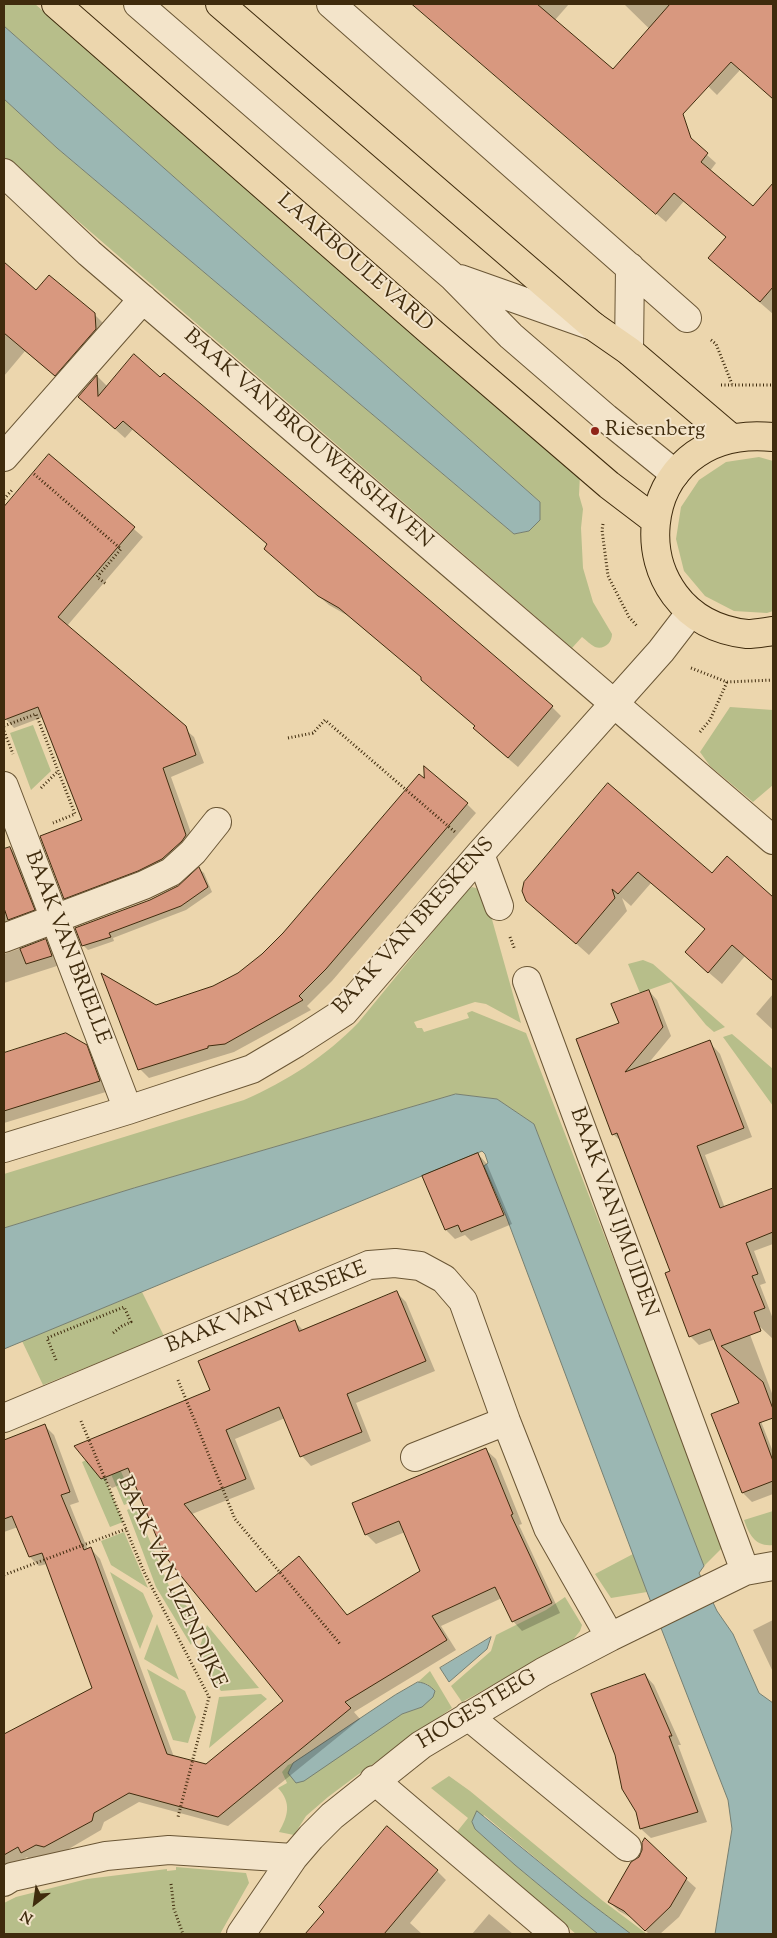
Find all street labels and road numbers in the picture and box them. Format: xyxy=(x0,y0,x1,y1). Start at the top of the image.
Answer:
street label: LAAKBOULEVARD xyxy=(271,189,437,339)
street label: BAAK VAN BROUWERSHAVEN xyxy=(177,325,437,555)
street label: BAAK VAN BRESKENS xyxy=(329,833,501,1021)
street label: BAAK VAN BRIELLE xyxy=(18,848,114,1048)
street label: BAAK VAN IJMUIDEN xyxy=(562,1105,662,1321)
street label: BAAK VAN YERSEKE xyxy=(163,1257,371,1361)
street label: BAAK VAN IJZENDIJKE xyxy=(110,1473,230,1693)
street label: HOGESTEEG xyxy=(414,1666,542,1756)

